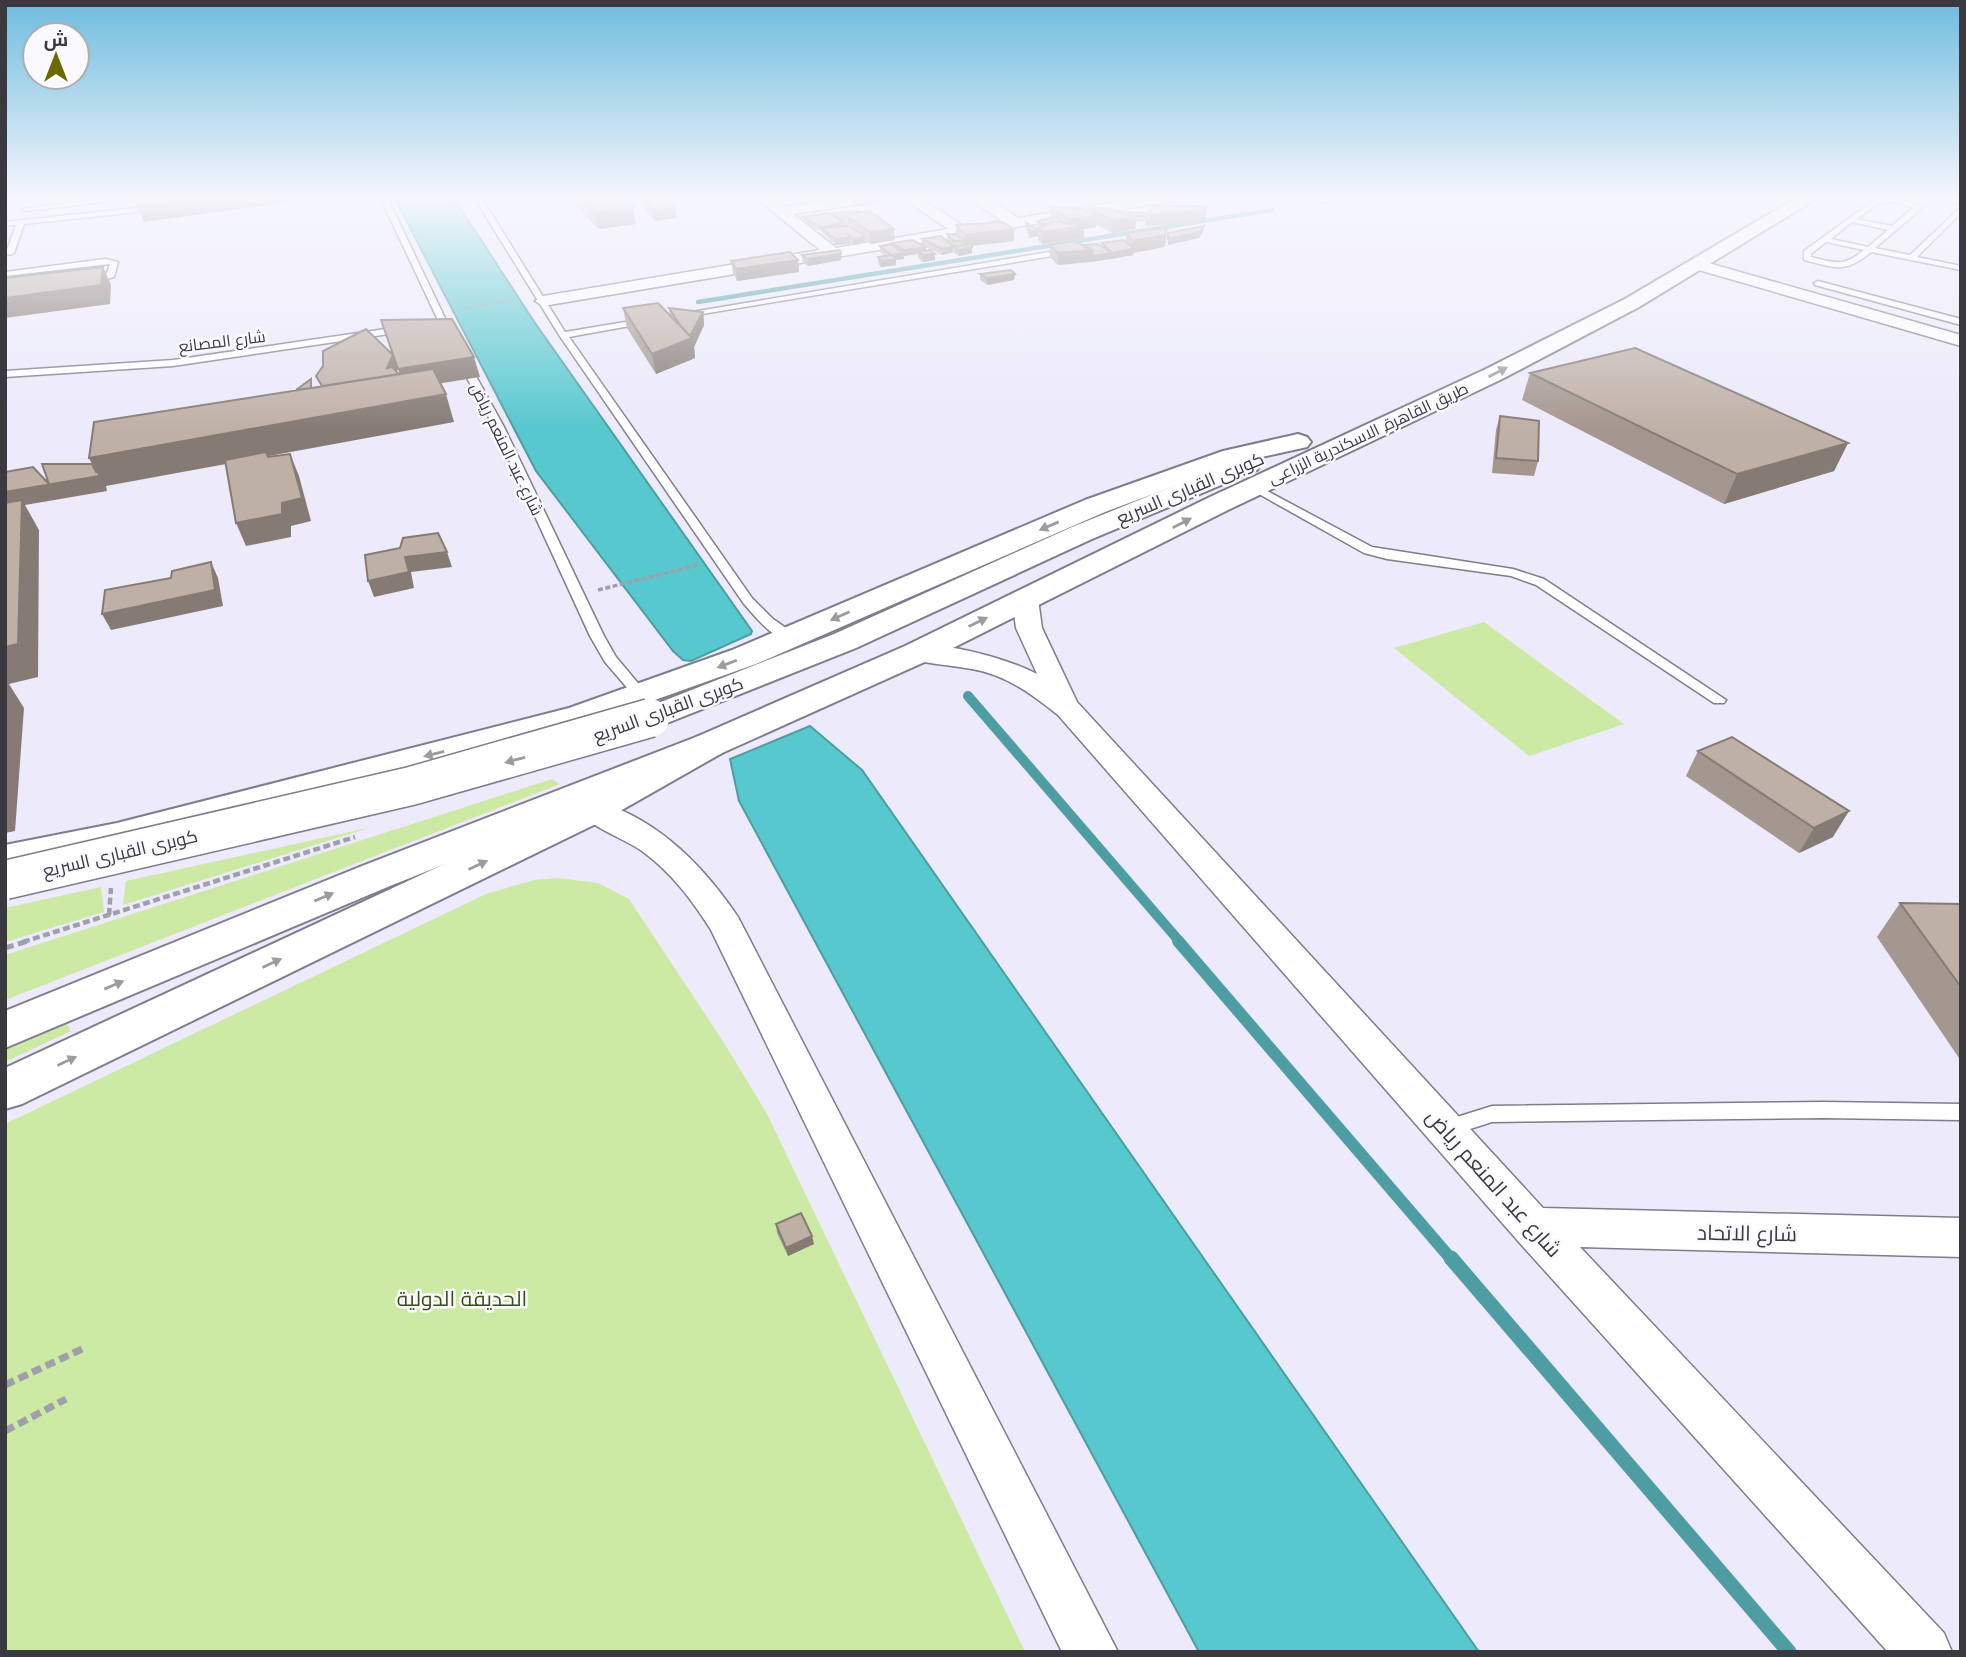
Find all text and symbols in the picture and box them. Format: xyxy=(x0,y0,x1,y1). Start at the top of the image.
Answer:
north arrow xyxy=(21,21,91,91)
text: ش xyxy=(44,27,68,51)
street label: شارع المصانع xyxy=(177,326,267,358)
one-way arrow xyxy=(1488,366,1508,377)
street label: طريق القاهرة, الاسكندرية الزراعى xyxy=(1265,378,1472,489)
street label: شارع عبد المنعم رياض xyxy=(464,379,548,519)
street label: كوبرى القبارى السريع xyxy=(1113,446,1268,530)
one-way arrow xyxy=(1172,517,1192,529)
one-way arrow xyxy=(1038,521,1059,532)
one-way arrow xyxy=(830,610,850,622)
one-way arrow xyxy=(968,617,988,628)
one-way arrow xyxy=(717,658,738,669)
street label: كوبرى القبارى السريع xyxy=(590,671,747,748)
one-way arrow xyxy=(423,749,445,760)
one-way arrow xyxy=(504,755,526,766)
street label: كوبرى القبارى السريع xyxy=(40,824,200,883)
one-way arrow xyxy=(468,859,488,871)
one-way arrow xyxy=(313,892,334,903)
one-way arrow xyxy=(262,957,282,969)
one-way arrow xyxy=(103,979,124,990)
one-way arrow xyxy=(57,1055,77,1066)
street label: شارع عبد المنعم رياض xyxy=(1420,1103,1568,1263)
street label: شارع الاتحاد xyxy=(1697,1219,1797,1248)
park label: الحديقة الدولية xyxy=(397,1285,527,1312)

